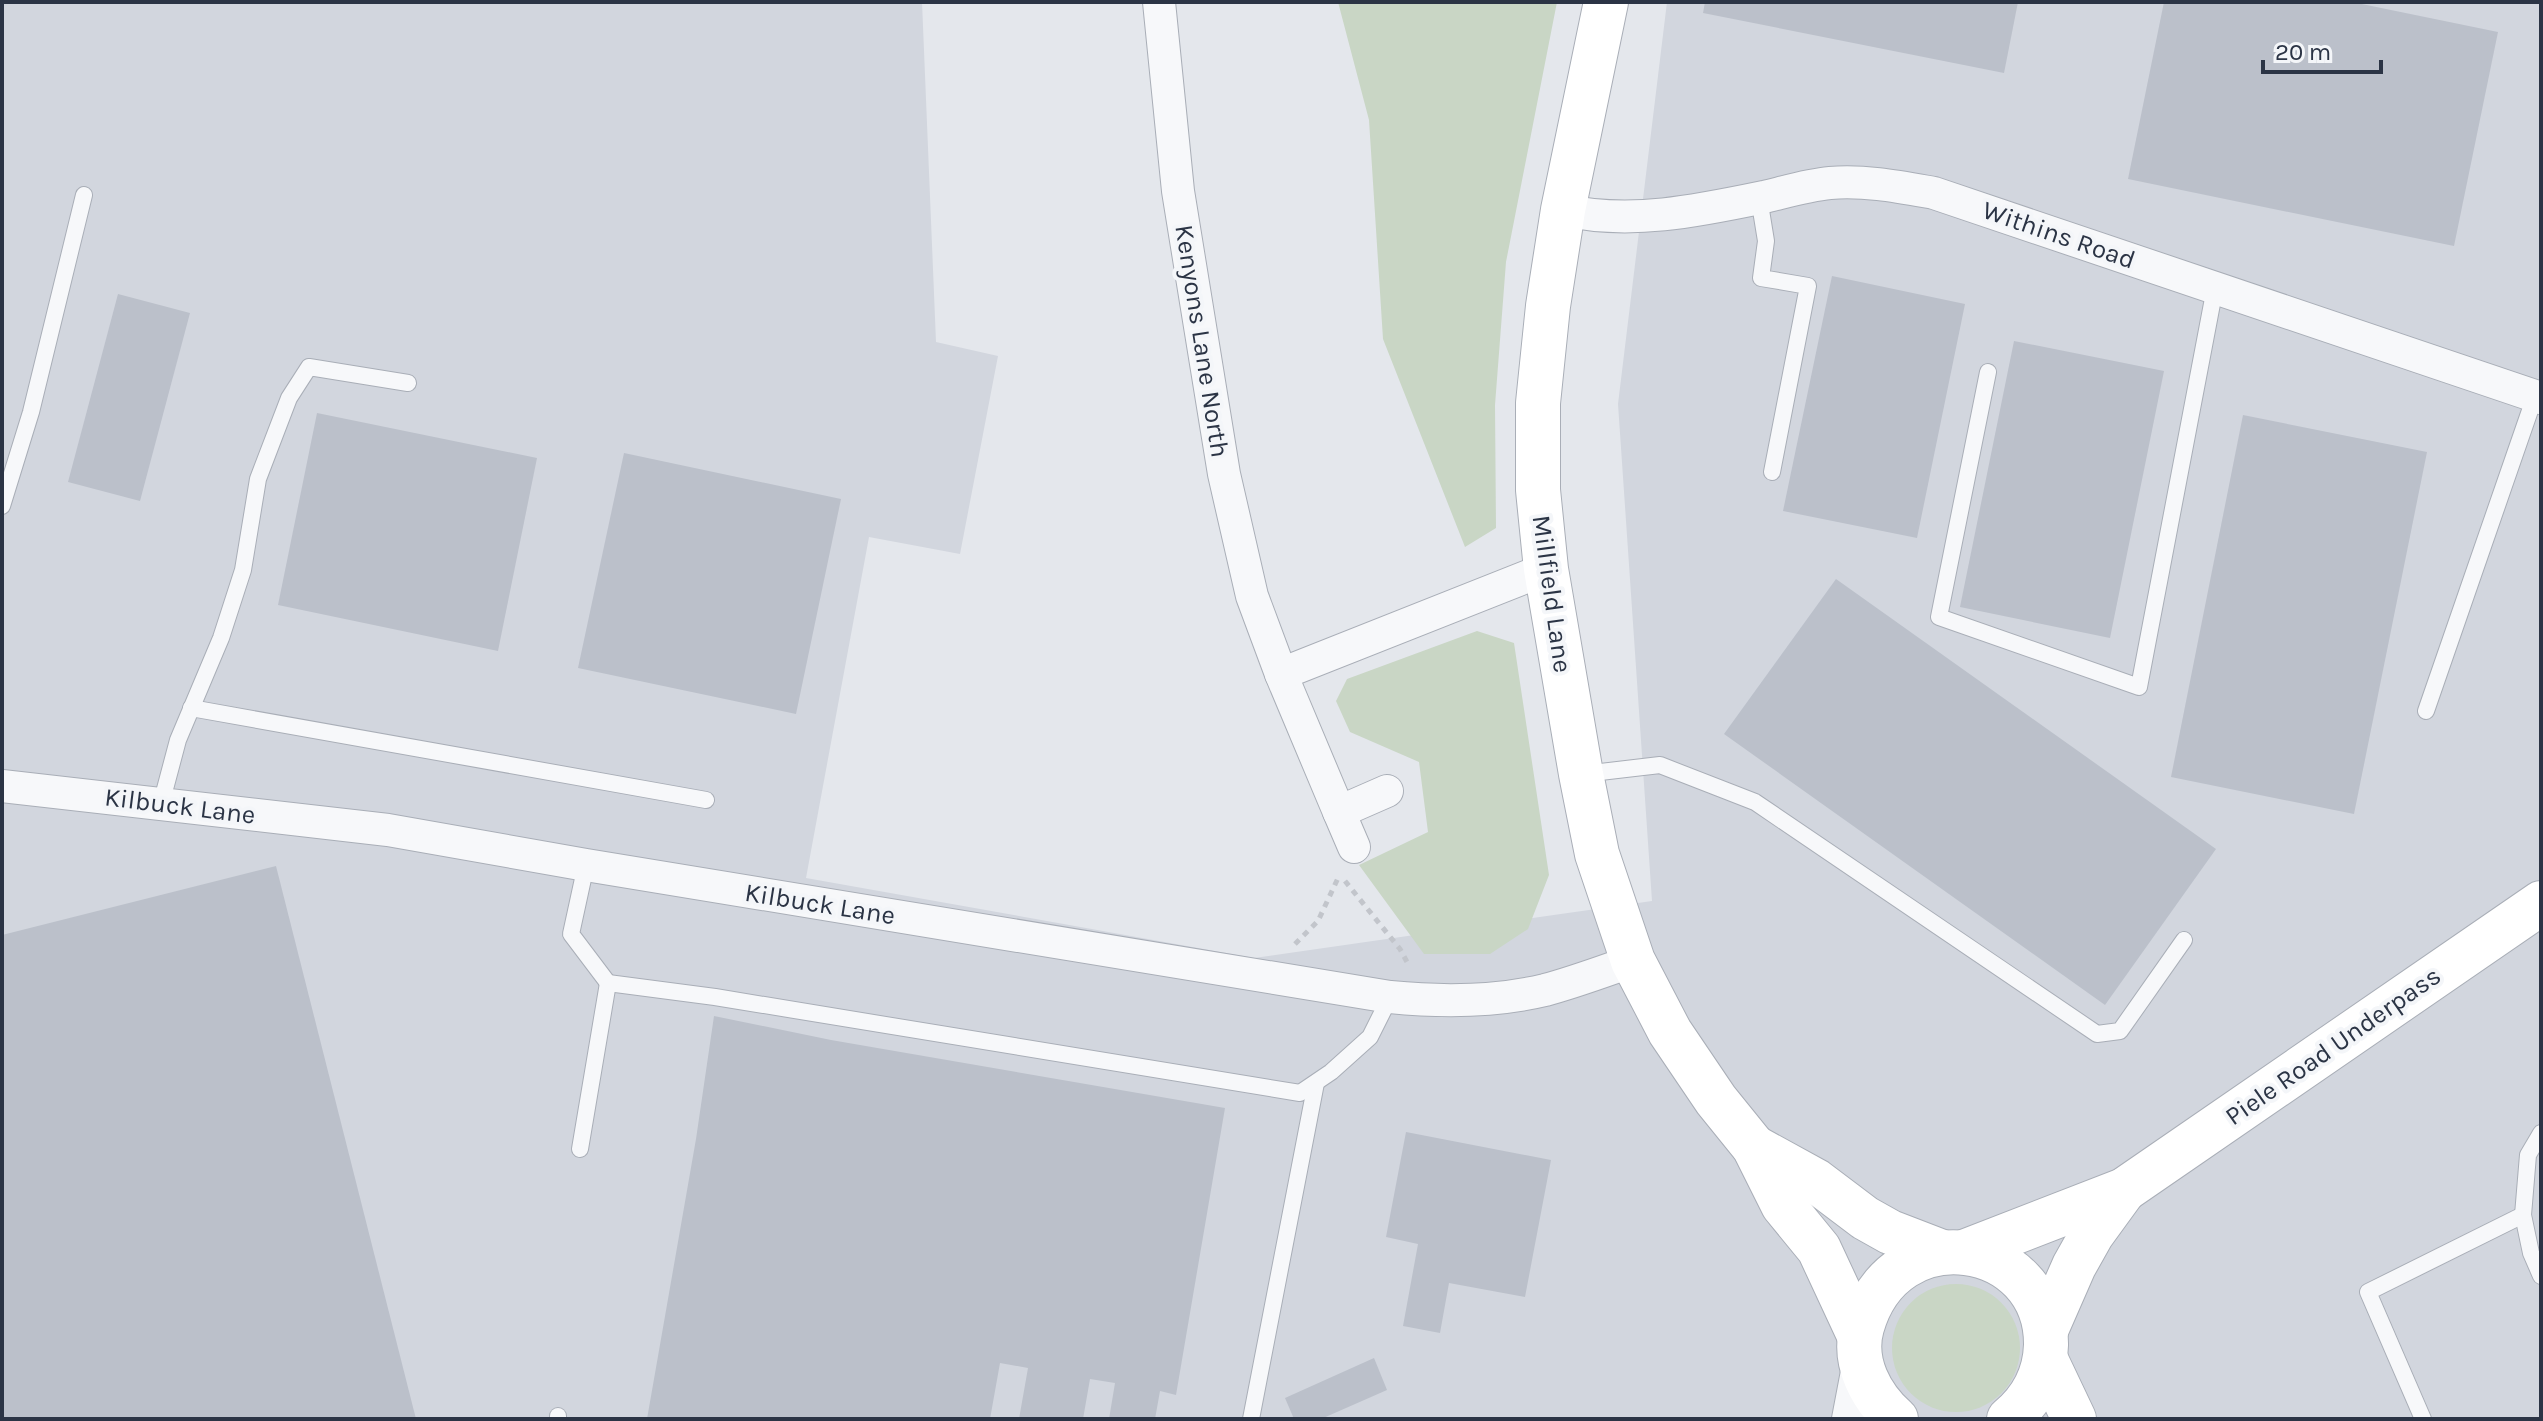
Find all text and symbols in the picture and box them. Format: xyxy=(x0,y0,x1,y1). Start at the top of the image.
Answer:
scale bar xyxy=(2263,24,2381,74)
text: 20 m xyxy=(2275,38,2331,66)
street label: Withins Road xyxy=(1979,194,2139,276)
street label: Kenyons Lane North xyxy=(1168,222,1236,460)
street label: Millfield Lane xyxy=(1526,513,1578,675)
street label: Kilbuck Lane xyxy=(103,781,257,831)
street label: Kilbuck Lane xyxy=(743,877,897,931)
street label: Piele Road Underpass xyxy=(2219,960,2447,1132)

